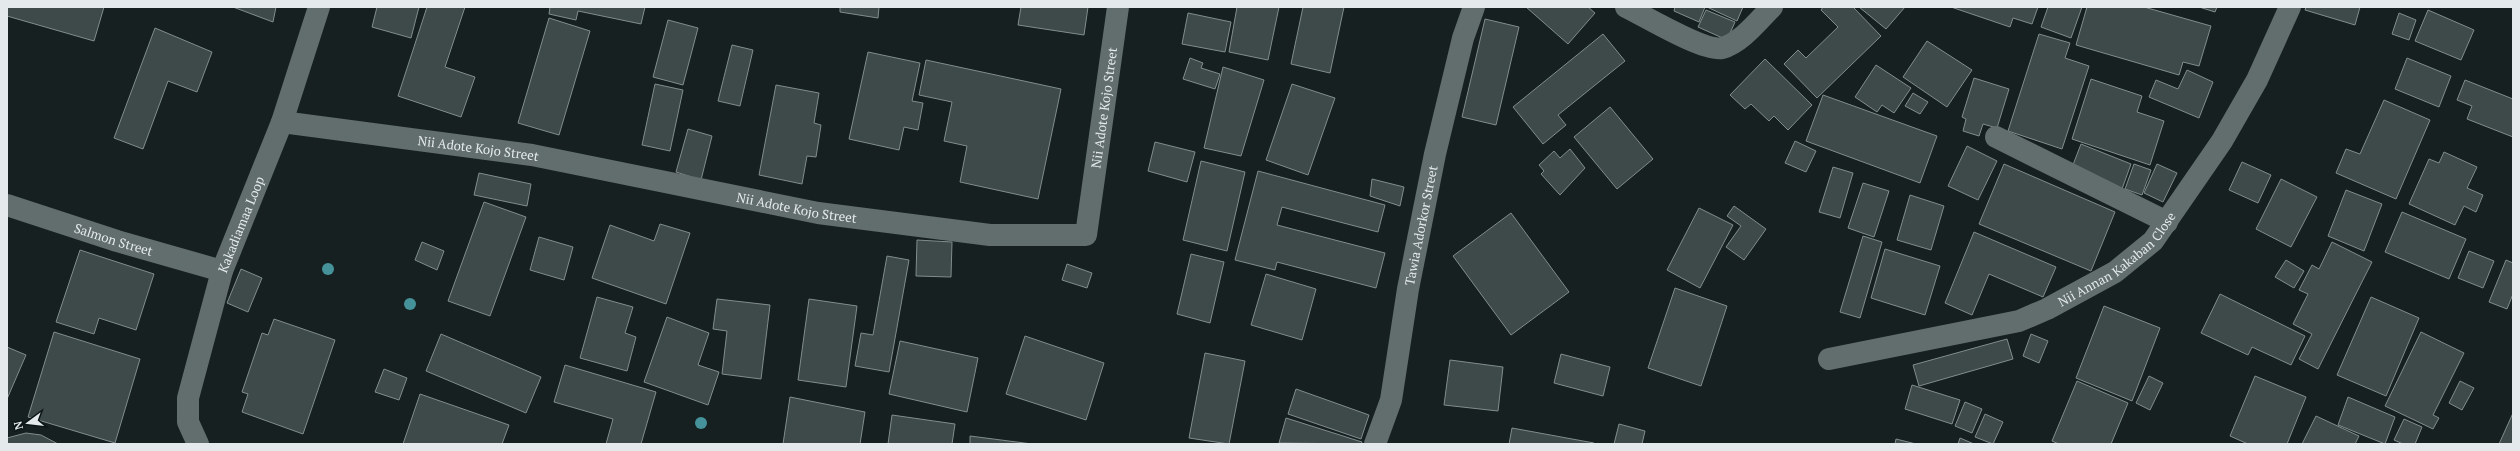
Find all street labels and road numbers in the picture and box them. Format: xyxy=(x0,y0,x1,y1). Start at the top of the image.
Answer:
street label: Nii Adote Kojo Street xyxy=(1086,46,1121,169)
street label: Nii Adote Kojo Street xyxy=(417,131,541,165)
street label: Tawia Adorkor Street xyxy=(1400,164,1442,287)
street label: Kakadiamaa Loop xyxy=(213,173,268,275)
street label: Nii Adote Kojo Street xyxy=(735,188,858,227)
street label: Nii Annan Kakaban Close xyxy=(2054,208,2180,310)
street label: Salmon Street xyxy=(72,219,155,260)

